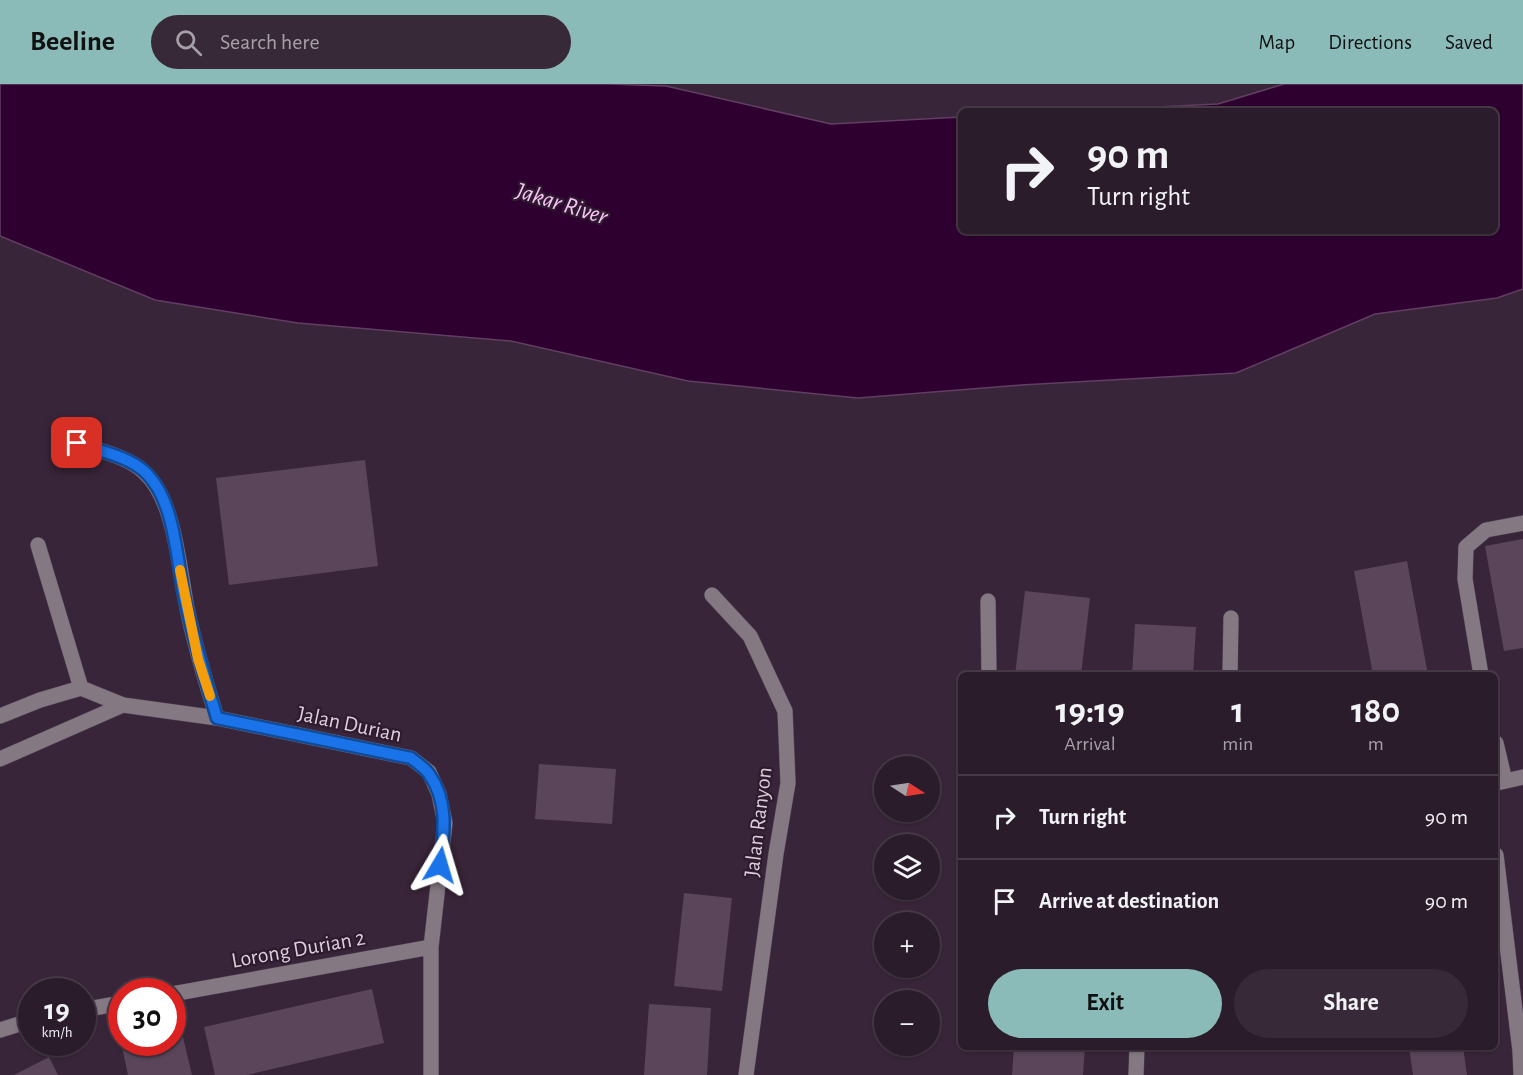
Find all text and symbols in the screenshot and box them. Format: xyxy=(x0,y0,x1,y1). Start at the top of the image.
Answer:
search box xyxy=(151,15,571,69)
icon: search xyxy=(172,26,205,59)
text: Beeline xyxy=(30,28,115,56)
text: Search here xyxy=(220,31,320,53)
text: Map xyxy=(1259,32,1295,53)
text: Directions xyxy=(1328,32,1412,53)
text: Saved xyxy=(1445,32,1493,53)
icon: right xyxy=(988,132,1066,210)
text: 90 m xyxy=(1087,134,1169,176)
water label: Jakar River xyxy=(512,178,611,230)
text: Turn right xyxy=(1087,183,1190,210)
pin xyxy=(51,417,102,468)
icon: arrive xyxy=(60,426,93,459)
text: 19:19 xyxy=(1056,693,1125,729)
text: 1 xyxy=(1231,693,1244,729)
text: 180 xyxy=(1351,693,1400,729)
street label: Jalan Durian xyxy=(296,702,404,746)
text: Arrival xyxy=(1064,734,1116,754)
text: min xyxy=(1222,734,1253,754)
text: m xyxy=(1368,734,1384,754)
north arrow xyxy=(874,756,940,822)
map controls xyxy=(874,756,940,1056)
street label: Jalan Ranyon xyxy=(740,766,776,878)
icon: right xyxy=(988,801,1021,834)
text: Turn right xyxy=(1039,806,1126,828)
text: 90 m xyxy=(1425,806,1468,828)
position arrow xyxy=(408,833,472,897)
button: layers xyxy=(874,834,940,900)
icon: arrive xyxy=(988,885,1021,918)
text: Arrive at destination xyxy=(1039,890,1219,912)
text: 90 m xyxy=(1425,890,1468,912)
button: + xyxy=(874,912,940,978)
street label: Lorong Durian 2 xyxy=(230,926,367,972)
button: Exit xyxy=(988,969,1222,1038)
button: Share xyxy=(1234,969,1468,1038)
speed limit sign: 30 xyxy=(108,978,186,1056)
button: − xyxy=(874,990,940,1056)
text: 19 xyxy=(44,995,70,1025)
text: km/h xyxy=(42,1025,72,1040)

